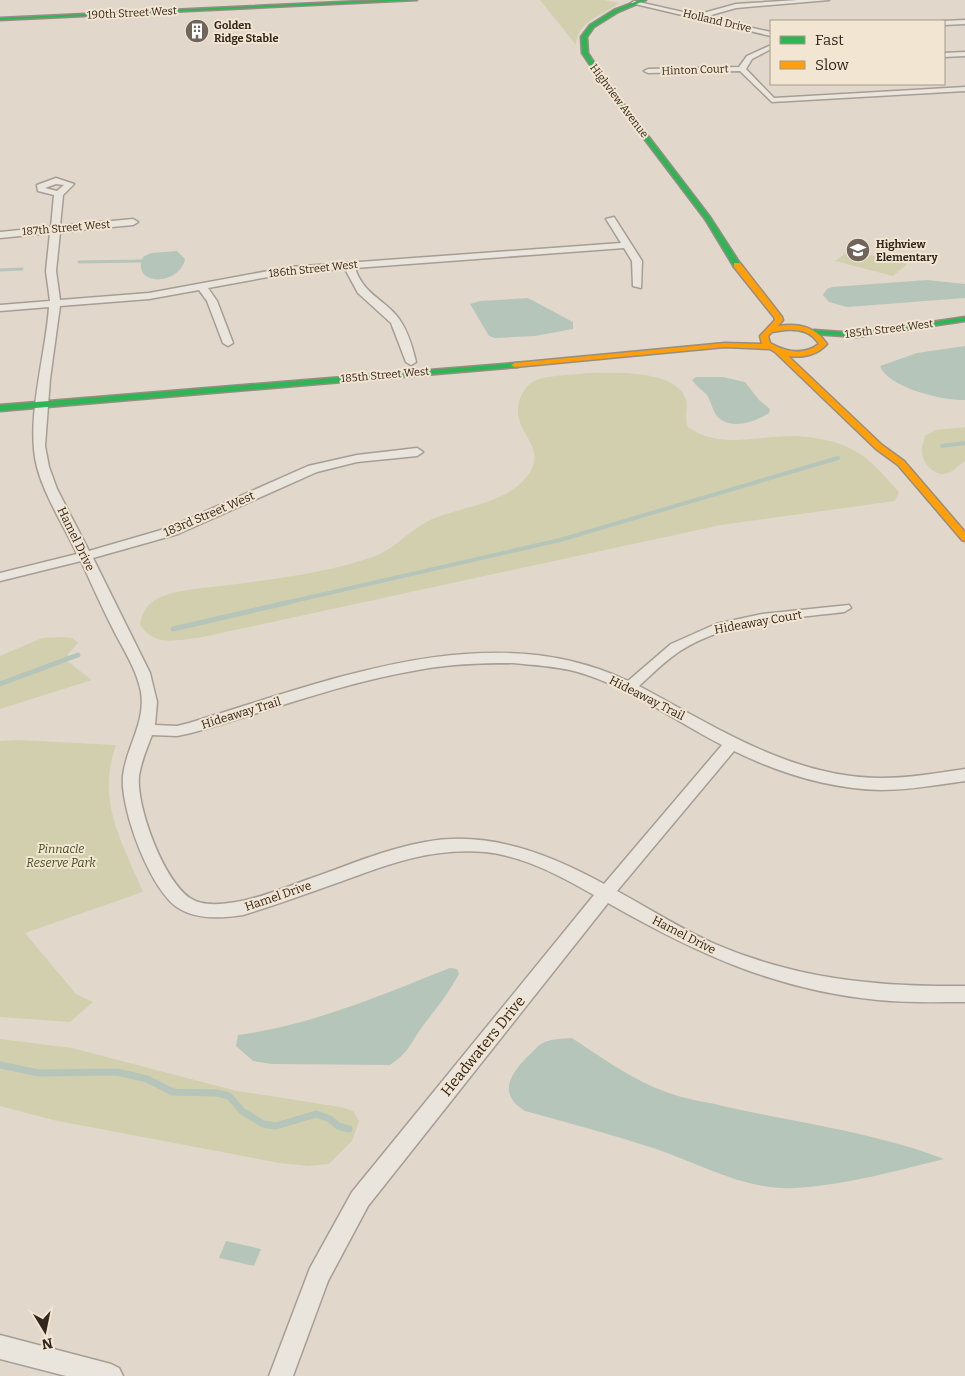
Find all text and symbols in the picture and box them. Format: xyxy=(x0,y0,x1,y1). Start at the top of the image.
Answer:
street label: 190th Street West xyxy=(87,4,177,22)
street label: Holland Drive xyxy=(681,7,753,35)
building icon: Golden Ridge Stable xyxy=(184,18,210,44)
place label: Golden Ridge Stable xyxy=(214,19,278,45)
legend xyxy=(770,20,945,85)
text: Fast xyxy=(815,31,844,49)
text: Slow xyxy=(815,56,850,74)
street label: Highview Avenue xyxy=(587,62,651,140)
street label: Hinton Court xyxy=(661,62,729,78)
street label: 187th Street West xyxy=(21,218,111,238)
school or university icon: Highview Elementary xyxy=(845,237,871,263)
place label: Highview Elementary xyxy=(876,238,939,264)
street label: 186th Street West xyxy=(268,258,358,280)
street label: 185th Street West xyxy=(844,317,934,341)
street label: 185th Street West xyxy=(340,365,430,385)
street label: 183rd Street West xyxy=(161,488,257,539)
street label: Hamel Drive xyxy=(55,505,97,573)
street label: Hideaway Court xyxy=(713,607,804,637)
street label: Hideaway Trail xyxy=(607,673,687,723)
street label: Hideaway Trail xyxy=(199,694,283,732)
park label: Pinnacle Reserve Park xyxy=(26,842,96,870)
street label: Hamel Drive xyxy=(243,878,313,914)
street label: Hamel Drive xyxy=(650,913,718,957)
street label: Headwaters Drive xyxy=(437,992,529,1100)
north arrow xyxy=(20,1306,70,1356)
text: N xyxy=(40,1334,54,1353)

